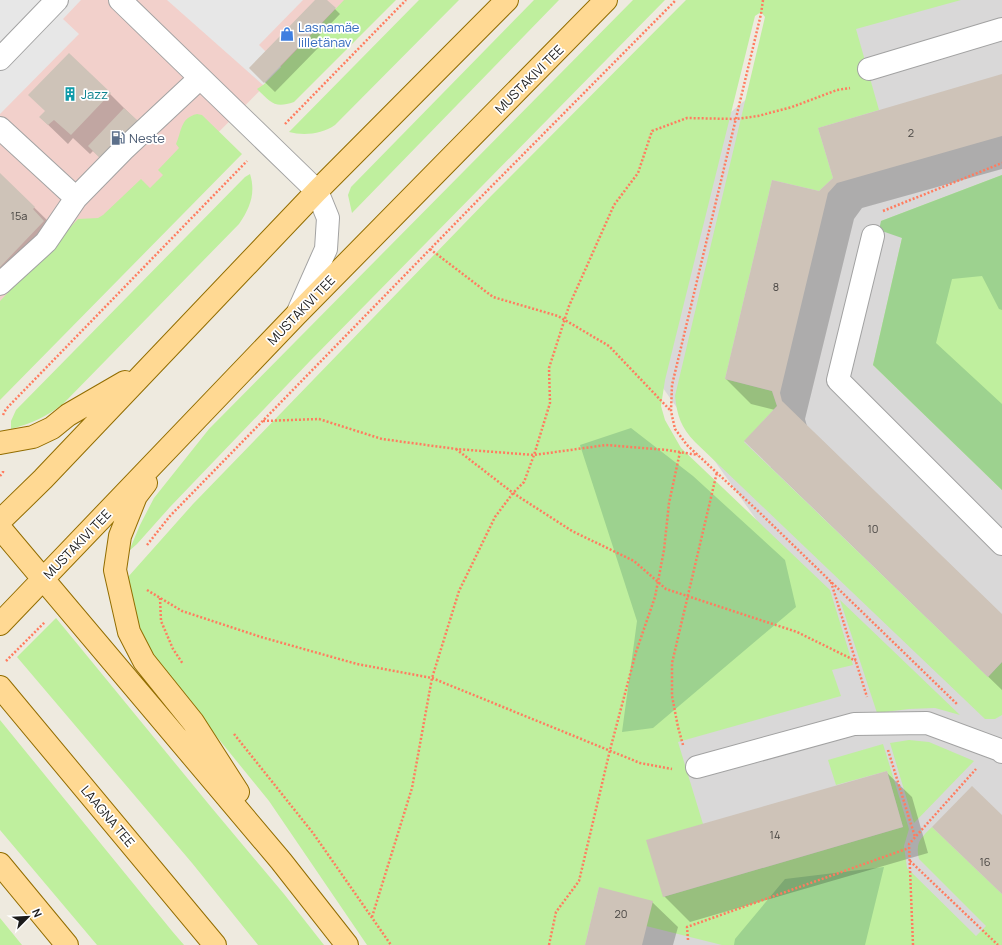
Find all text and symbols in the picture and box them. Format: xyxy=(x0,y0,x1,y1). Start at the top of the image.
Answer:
place label: Lasnamäe lilletänav xyxy=(298,18,360,51)
shop icon: Lasnamäe lilletänav xyxy=(279,26,295,42)
street label: MUSTAKIVI TEE xyxy=(491,41,567,117)
place label: Jazz xyxy=(81,85,108,103)
building icon: Jazz xyxy=(62,86,78,102)
house number: 2 xyxy=(908,125,914,140)
place label: Neste xyxy=(129,129,165,147)
fuel station icon: Neste xyxy=(110,130,126,146)
house number: 15a xyxy=(11,208,27,223)
street label: MUSTAKIVI TEE xyxy=(263,271,339,349)
house number: 8 xyxy=(773,279,779,294)
street label: MUSTAKIVI TEE xyxy=(39,505,115,583)
house number: 10 xyxy=(867,521,879,536)
street label: LAAGNA TEE xyxy=(77,782,139,850)
house number: 14 xyxy=(770,827,780,842)
house number: 16 xyxy=(979,854,991,869)
north arrow xyxy=(8,897,48,937)
text: N xyxy=(29,906,46,919)
house number: 20 xyxy=(615,906,627,921)

